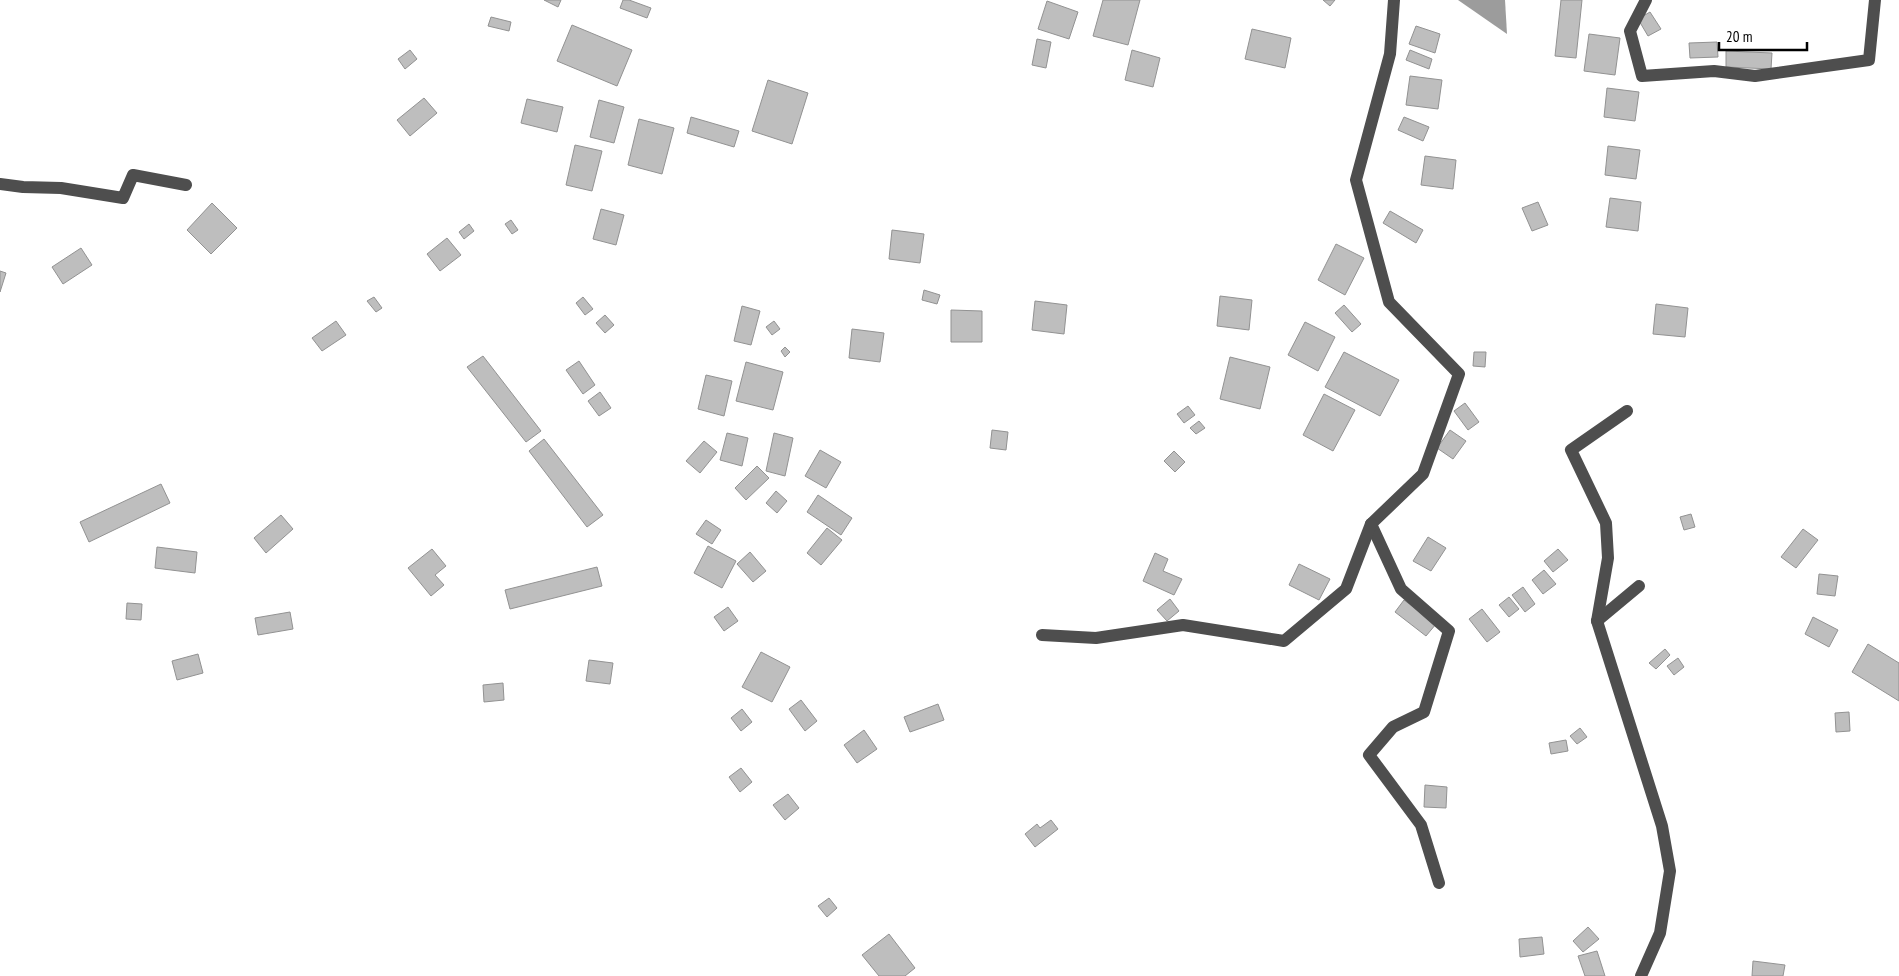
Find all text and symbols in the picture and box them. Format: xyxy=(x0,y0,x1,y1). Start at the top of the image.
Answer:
scale bar xyxy=(1719,20,1806,52)
text: 20 m xyxy=(1726,27,1752,46)

